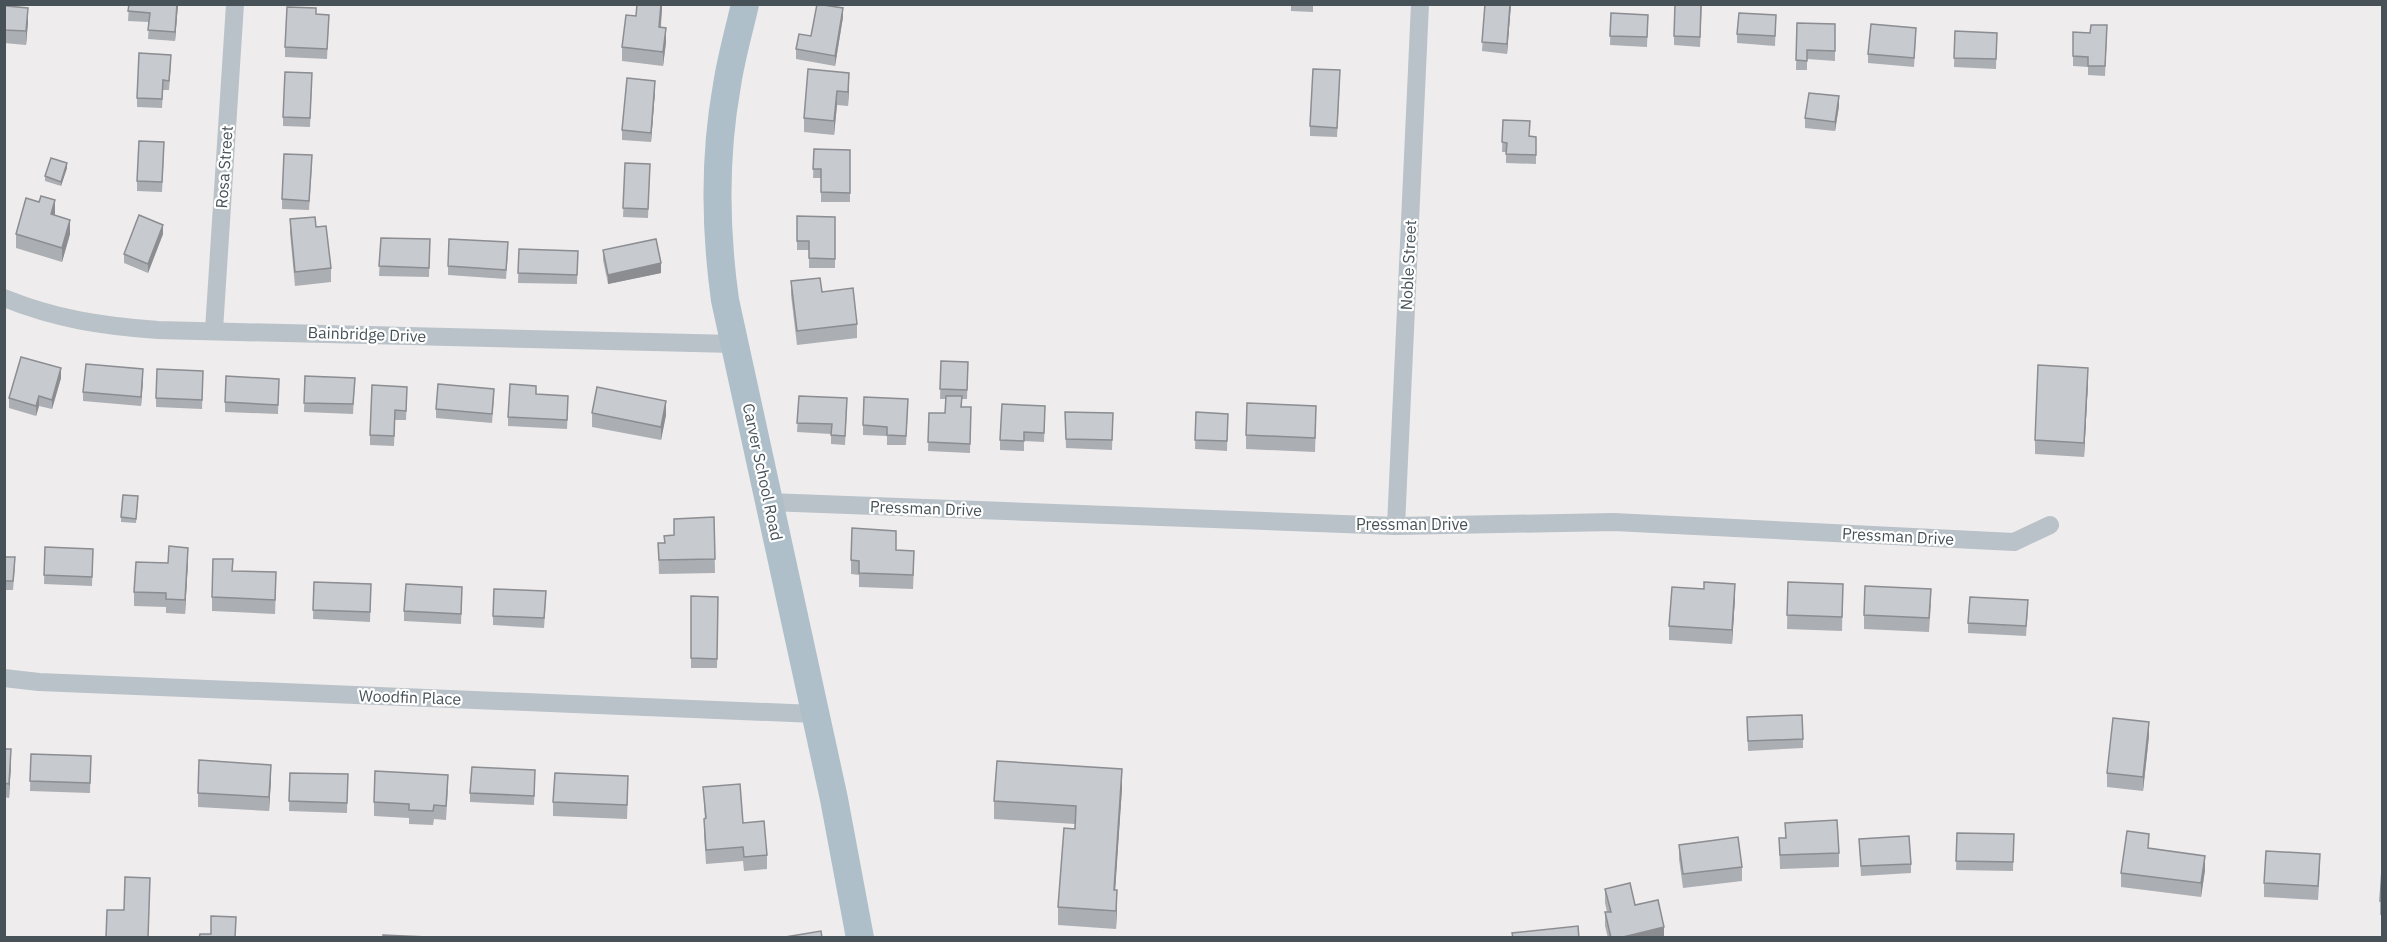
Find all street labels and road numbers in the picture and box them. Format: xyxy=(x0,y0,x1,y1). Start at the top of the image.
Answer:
street label: Rosa Street xyxy=(211,125,237,209)
street label: Noble Street xyxy=(1396,219,1420,311)
street label: Bainbridge Drive xyxy=(307,322,427,346)
street label: Carver School Road xyxy=(739,401,787,543)
street label: Pressman Drive xyxy=(870,496,983,520)
street label: Pressman Drive xyxy=(1356,514,1468,534)
street label: Pressman Drive xyxy=(1841,523,1955,549)
street label: Woodfin Place xyxy=(358,685,462,709)

